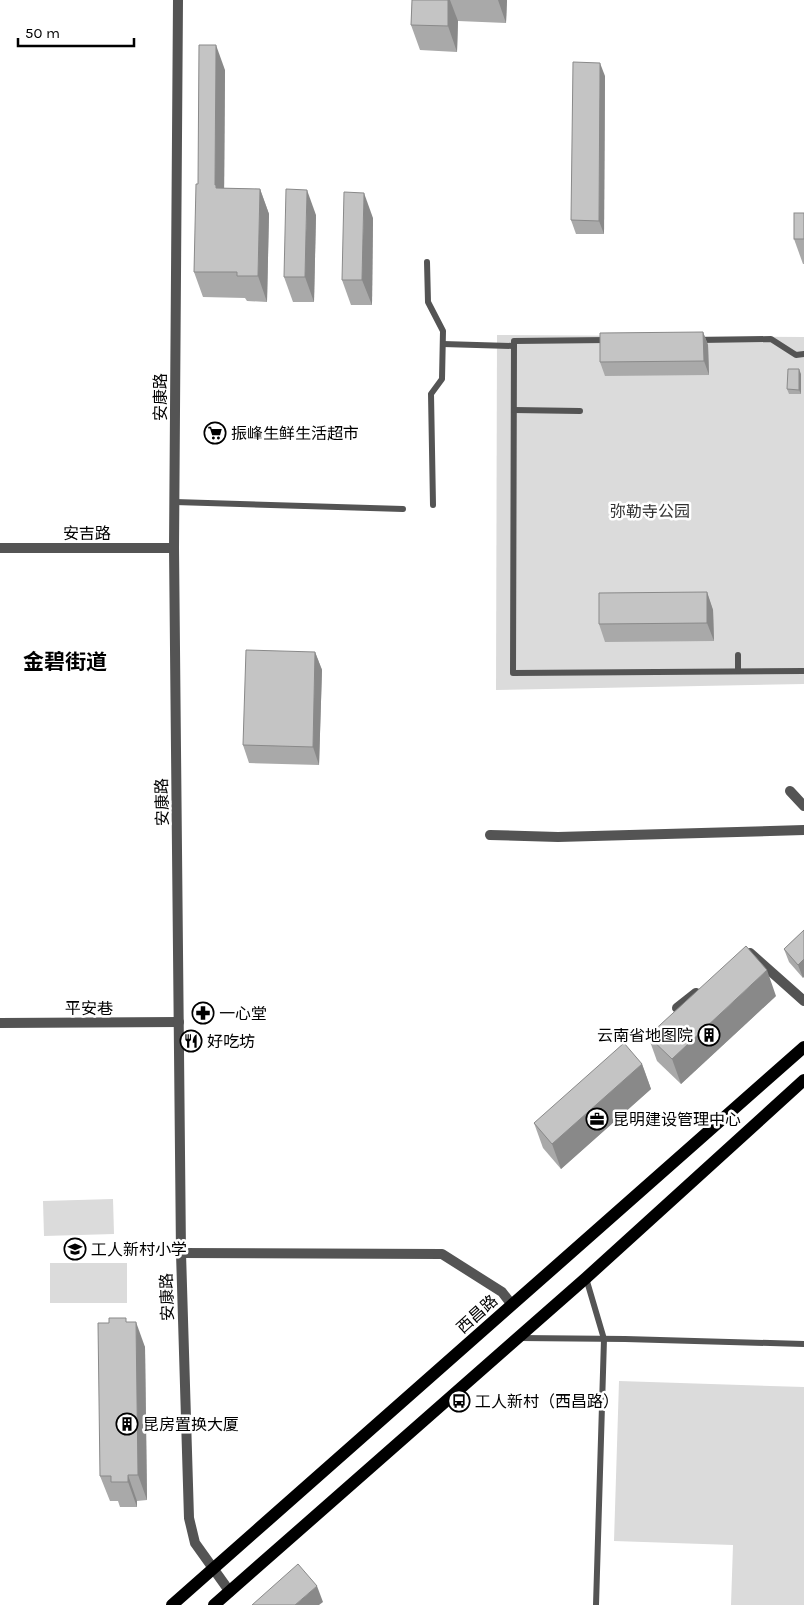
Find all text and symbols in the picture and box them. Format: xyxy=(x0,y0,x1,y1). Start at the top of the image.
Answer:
scale bar xyxy=(18,15,134,47)
text: 50 m xyxy=(25,24,60,42)
street label: 安康路 xyxy=(151,373,170,421)
supermarket icon: 振峰生鲜生活超市 xyxy=(203,421,227,445)
place label: 振峰生鲜生活超市 xyxy=(231,424,359,443)
park label: 弥勒寺公园 xyxy=(610,502,690,521)
street label: 安吉路 xyxy=(63,524,111,543)
district label: 金碧街道 xyxy=(23,650,107,674)
street label: 安康路 xyxy=(152,778,172,826)
street label: 平安巷 xyxy=(65,999,113,1018)
pharmacy icon: 一心堂 xyxy=(191,1001,215,1025)
place label: 一心堂 xyxy=(219,1004,267,1023)
building icon: 云南省地图院 xyxy=(697,1023,721,1047)
place label: 云南省地图院 xyxy=(597,1026,693,1045)
restaurant icon: 好吃坊 xyxy=(179,1029,203,1053)
place label: 好吃坊 xyxy=(207,1032,255,1051)
office icon: 昆明建设管理中心 xyxy=(585,1107,609,1131)
place label: 昆明建设管理中心 xyxy=(613,1110,741,1129)
school or university icon: 工人新村小学 xyxy=(63,1237,87,1261)
place label: 工人新村小学 xyxy=(91,1240,187,1259)
street label: 安康路 xyxy=(157,1273,177,1321)
street label: 西昌路 xyxy=(453,1291,501,1337)
bus stop icon: 工人新村（西昌路） xyxy=(447,1389,471,1413)
place label: 工人新村（西昌路） xyxy=(475,1392,619,1411)
building icon: 昆房置换大厦 xyxy=(115,1412,139,1436)
place label: 昆房置换大厦 xyxy=(143,1415,239,1434)

